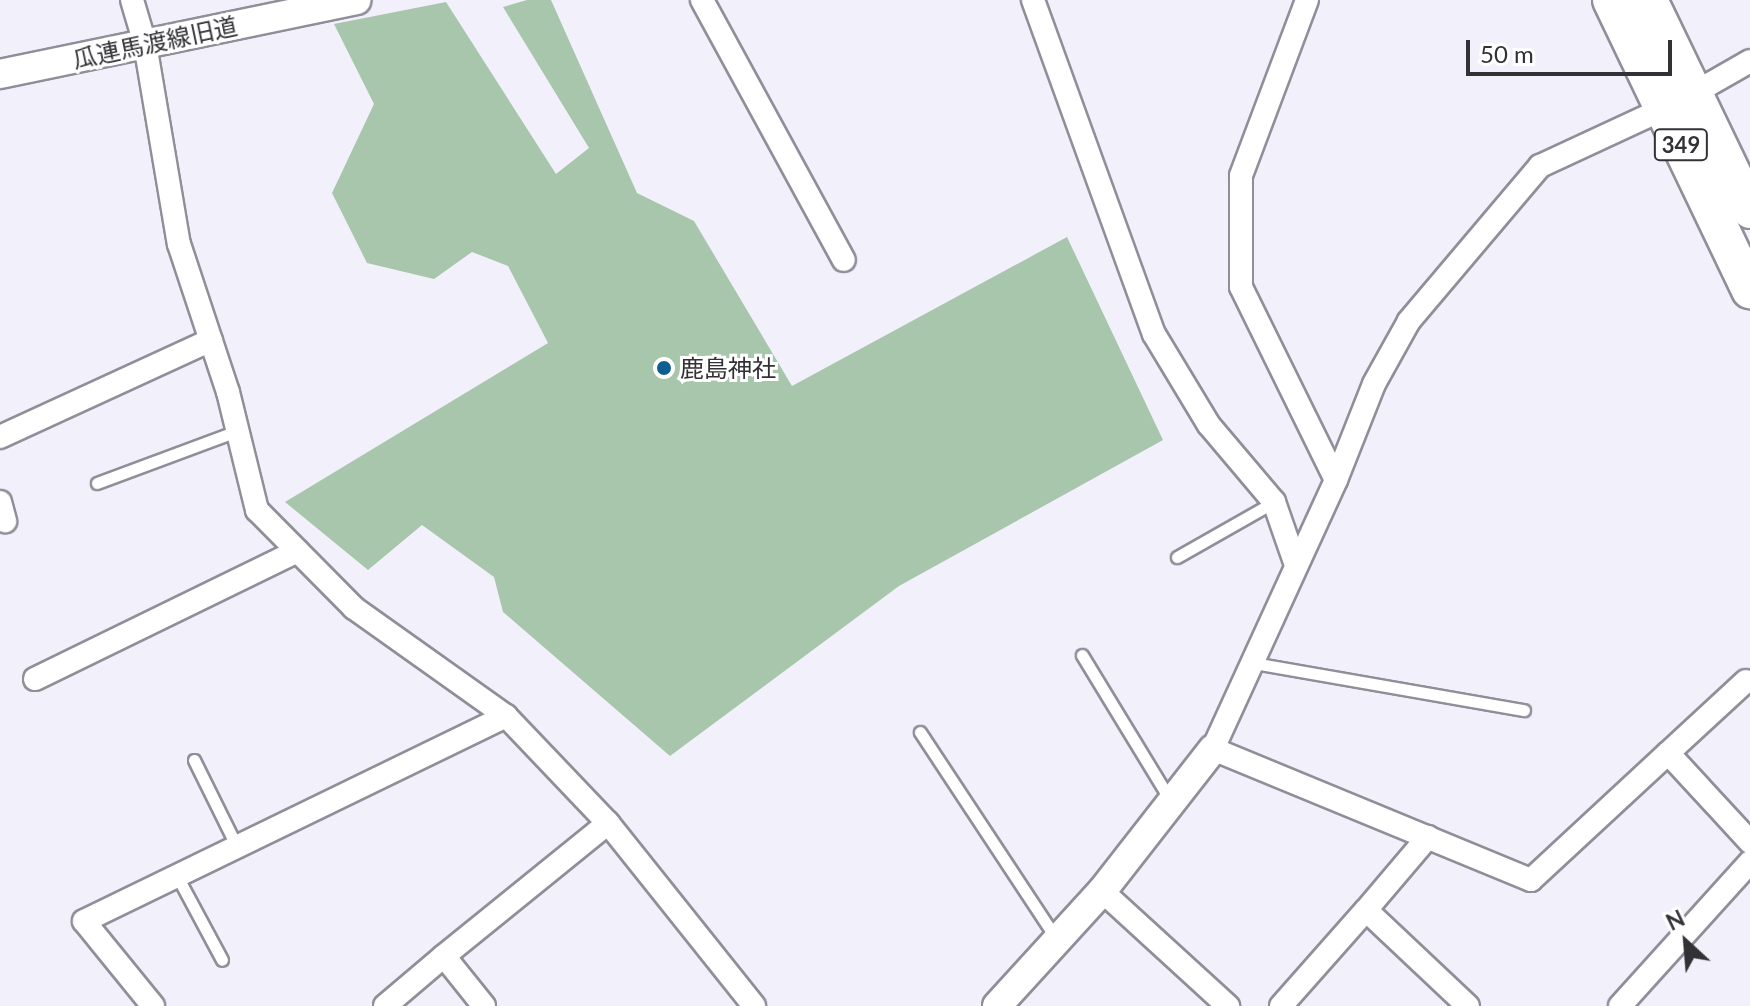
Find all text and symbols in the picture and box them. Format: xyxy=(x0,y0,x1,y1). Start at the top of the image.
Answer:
street label: 瓜連馬渡線旧道 xyxy=(70,10,240,74)
scale bar xyxy=(1470,24,1676,74)
text: 50 m xyxy=(1480,39,1534,68)
road number: 349 xyxy=(1653,127,1709,163)
place label: 鹿島神社 xyxy=(680,354,776,382)
marker: 鹿島神社 xyxy=(655,359,673,377)
north arrow xyxy=(1646,902,1726,982)
text: N xyxy=(1662,904,1689,936)

